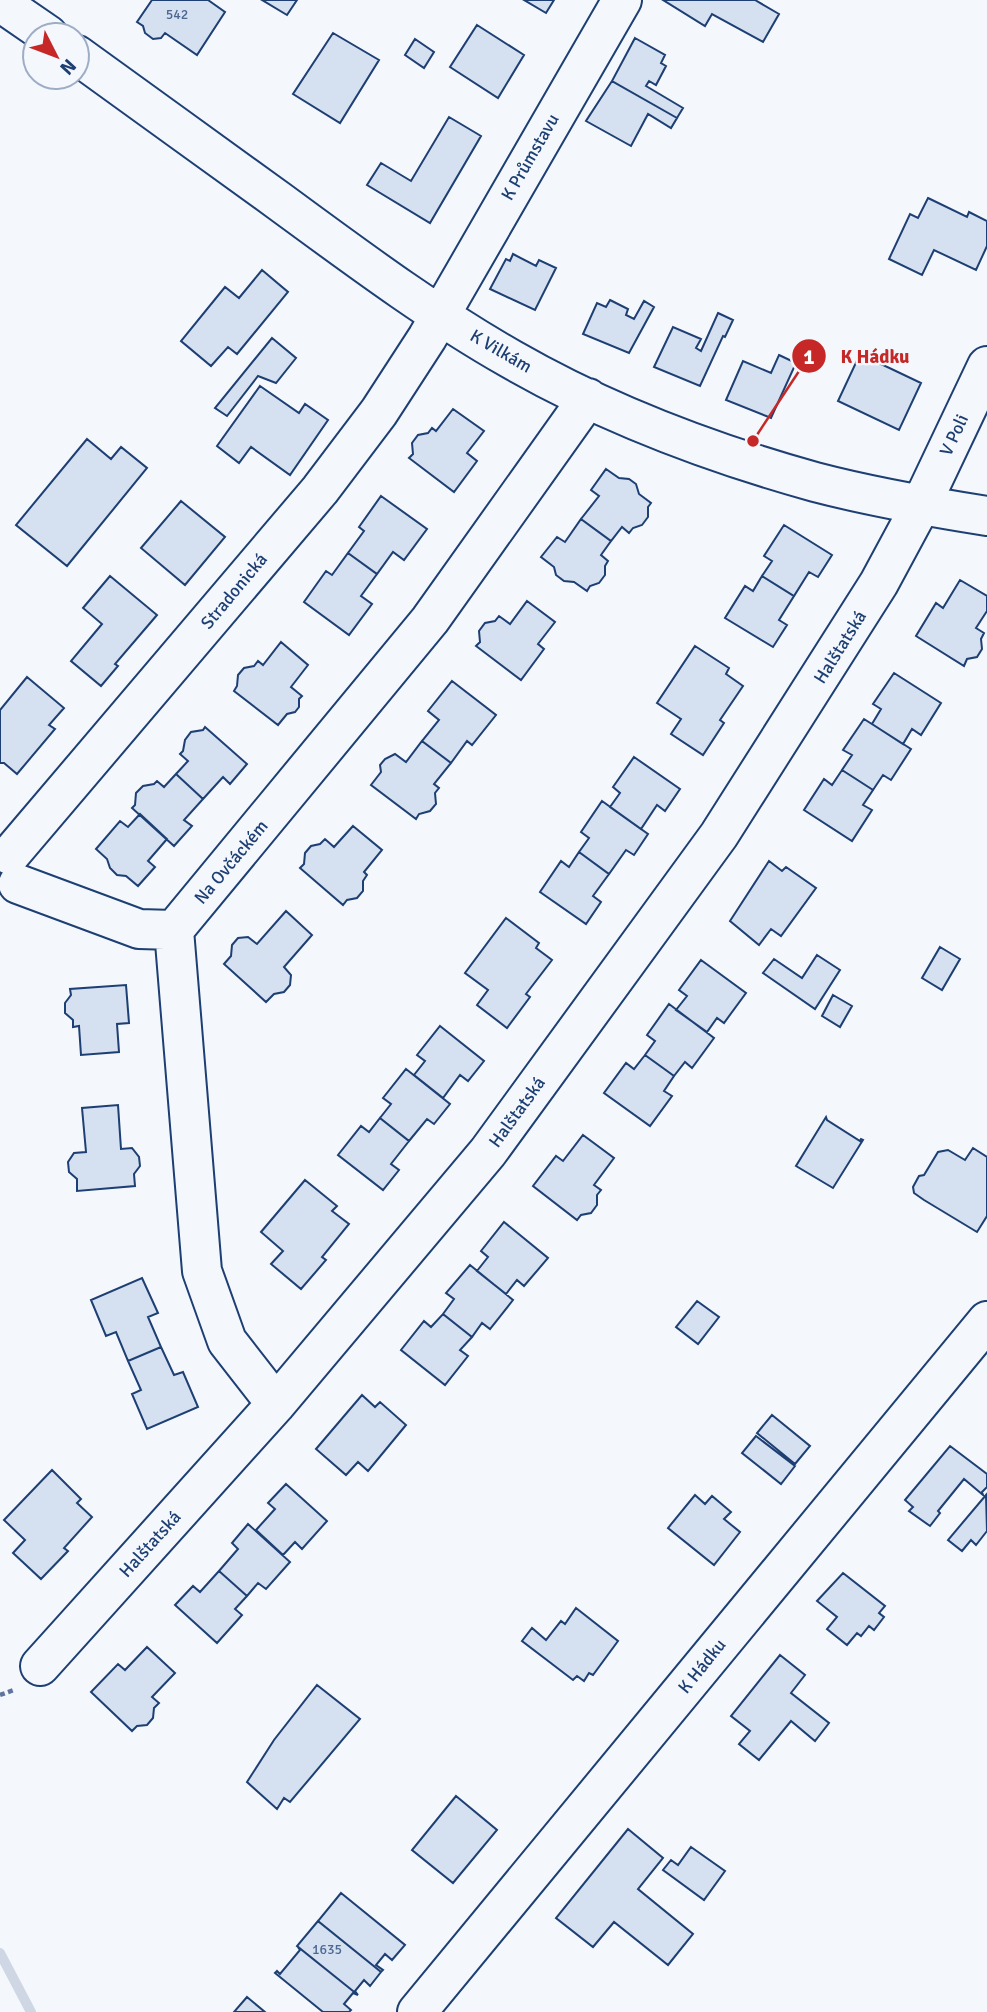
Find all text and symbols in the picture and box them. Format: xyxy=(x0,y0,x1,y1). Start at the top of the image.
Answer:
house number: 542 xyxy=(166,6,188,23)
north arrow xyxy=(21,21,91,91)
text: N xyxy=(55,54,81,80)
street label: K Průmstavu xyxy=(496,110,564,204)
street label: K Vilkám xyxy=(466,325,536,377)
callout: K Hádku xyxy=(792,336,924,376)
text: 1 xyxy=(803,344,815,370)
text: K Hádku xyxy=(840,345,910,369)
street label: V Poli xyxy=(935,411,973,459)
street label: Stradonická xyxy=(196,549,272,633)
street label: Halštatská xyxy=(809,606,871,688)
street label: Na Ovčáckém xyxy=(189,815,273,909)
street label: Halštatská xyxy=(484,1072,550,1152)
street label: Halštatská xyxy=(114,1506,186,1582)
street label: K Hádku xyxy=(673,1634,731,1698)
house number: 1635 xyxy=(312,1941,342,1958)

